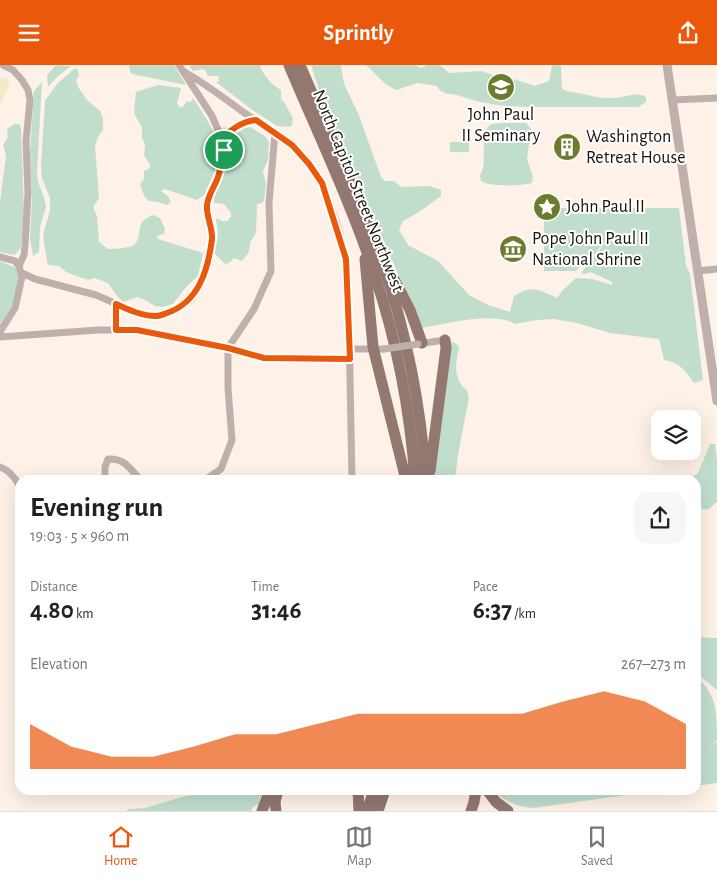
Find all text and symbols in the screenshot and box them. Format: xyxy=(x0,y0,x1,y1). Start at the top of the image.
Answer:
icon: menu xyxy=(15,19,43,47)
icon: share xyxy=(674,19,702,47)
text: Sprintly xyxy=(323,22,394,44)
school or university icon: John Paul II Seminary xyxy=(486,72,516,102)
street label: North Capitol Street Northwest xyxy=(309,87,407,295)
place label: John Paul II Seminary xyxy=(462,106,541,145)
place label: Washington Retreat House xyxy=(586,128,685,167)
pin xyxy=(203,129,245,171)
building icon: Washington Retreat House xyxy=(552,132,582,162)
icon: arrive xyxy=(210,136,238,164)
place icon: John Paul II xyxy=(532,192,562,222)
place label: John Paul II xyxy=(566,198,645,216)
place label: Pope John Paul II National Shrine xyxy=(532,230,649,269)
museum icon: Pope John Paul II National Shrine xyxy=(498,234,528,264)
map controls xyxy=(651,410,701,460)
button: layers xyxy=(651,410,701,460)
button: share xyxy=(634,492,686,544)
text: Evening run xyxy=(30,494,163,522)
text: 19:03 · 5 × 960 m xyxy=(30,528,129,544)
text: Distance xyxy=(30,580,77,594)
text: Time xyxy=(251,580,279,594)
text: Pace xyxy=(473,580,498,594)
text: 4.80 xyxy=(30,598,74,623)
text: 31:46 xyxy=(251,598,301,623)
text: 6:37 xyxy=(473,598,512,623)
text: km xyxy=(74,607,94,621)
text: /km xyxy=(512,607,536,621)
text: Elevation xyxy=(30,656,88,672)
text: 267–273 m xyxy=(621,656,686,672)
tab: Home xyxy=(104,823,138,870)
tab: Map xyxy=(345,823,373,870)
tab: Saved xyxy=(581,823,613,870)

